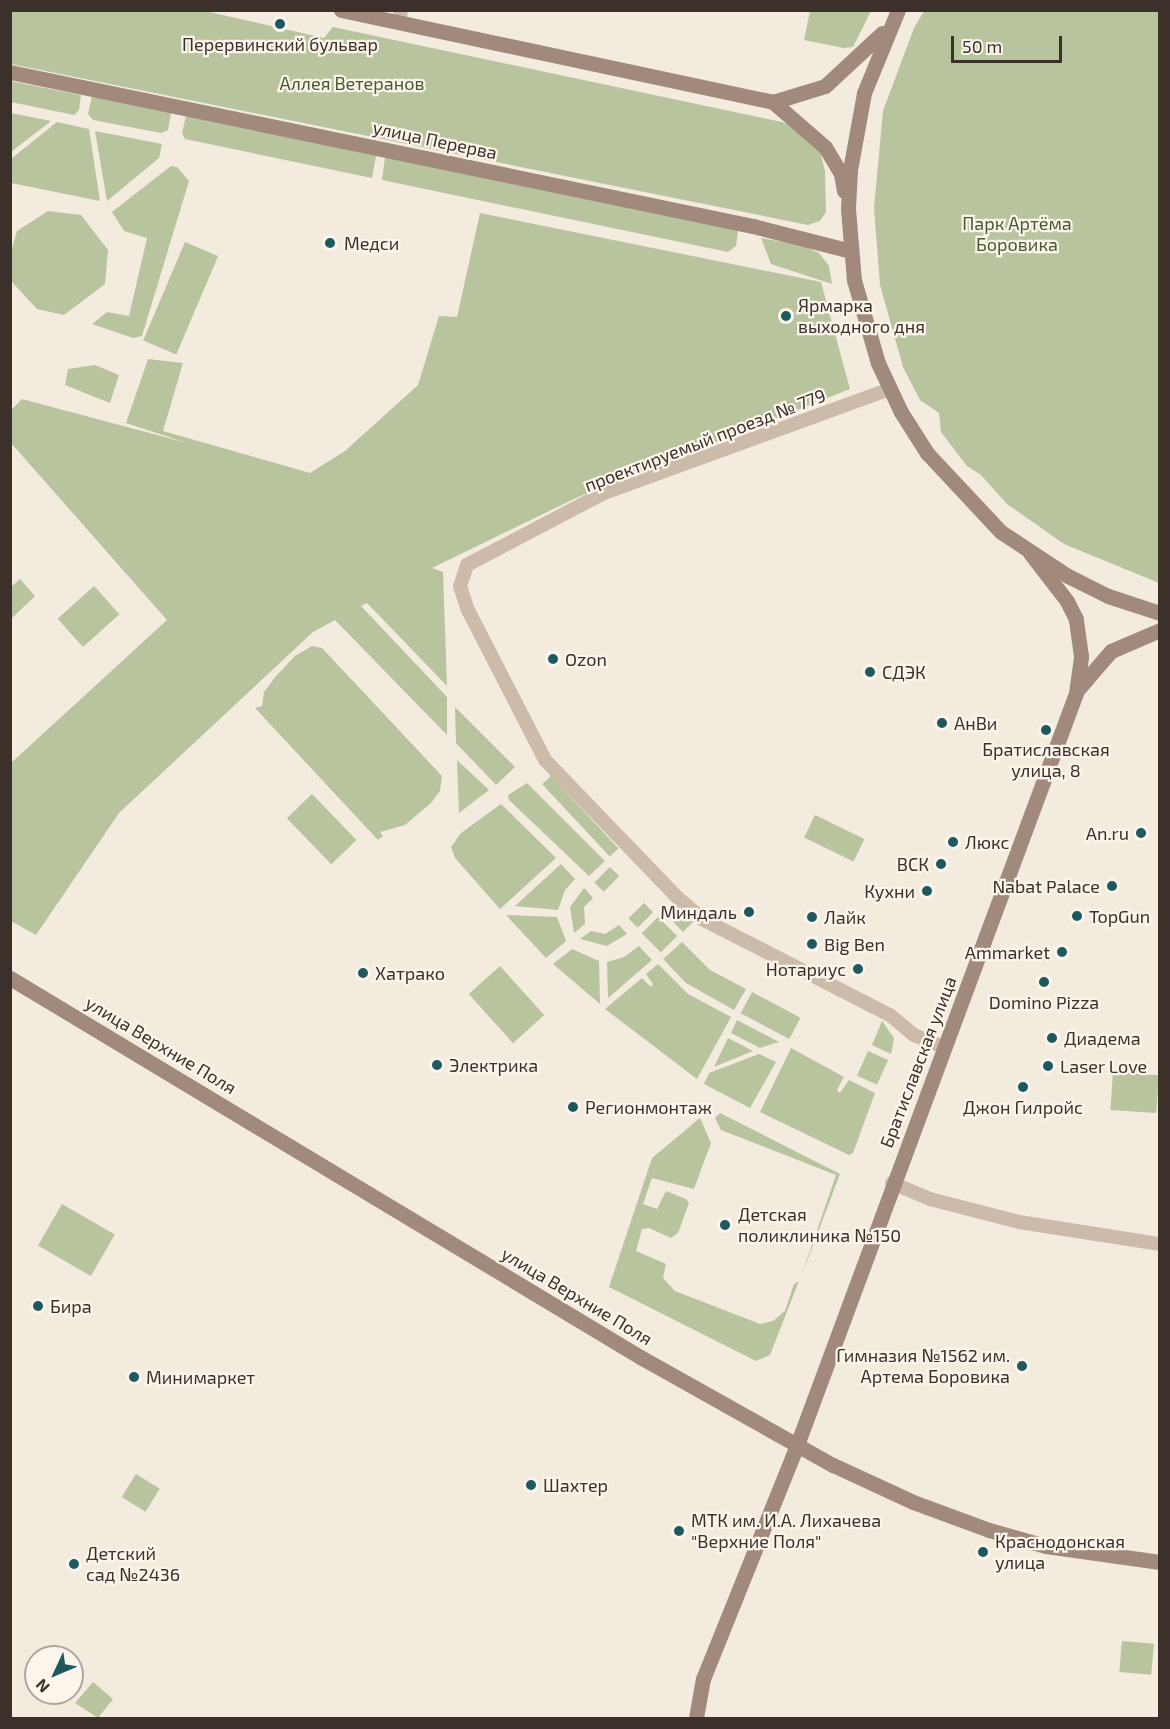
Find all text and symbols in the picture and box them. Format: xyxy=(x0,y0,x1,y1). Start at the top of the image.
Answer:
marker: Перервинский бульвар xyxy=(273,17,287,31)
scale bar xyxy=(954,24,1065,62)
place label: Перервинский бульвар xyxy=(182,33,378,55)
text: 50 m xyxy=(962,35,1002,57)
park label: Аллея Ветеранов xyxy=(279,72,425,94)
street label: улица Перерва xyxy=(371,116,499,164)
park label: Парк Артёма Боровика xyxy=(962,213,1072,256)
place label: Медси xyxy=(344,232,399,254)
marker: Медси xyxy=(321,234,339,252)
place label: Ярмарка выходного дня xyxy=(798,295,925,338)
marker: Ярмарка выходного дня xyxy=(779,309,793,323)
street label: проектируемый проезд № 779 xyxy=(581,384,829,496)
place label: Ozon xyxy=(565,648,607,670)
marker: Ozon xyxy=(546,652,560,666)
place label: СДЭК xyxy=(882,661,926,683)
marker: СДЭК xyxy=(863,665,877,679)
place label: АнВи xyxy=(954,712,997,734)
marker: АнВи xyxy=(935,716,949,730)
marker: Братиславская улица, 8 xyxy=(1039,723,1053,737)
place label: Братиславская улица, 8 xyxy=(982,739,1110,782)
place label: An.ru xyxy=(1086,822,1129,844)
marker: An.ru xyxy=(1134,826,1148,840)
place label: Люкс xyxy=(965,831,1009,853)
marker: Люкс xyxy=(946,835,960,849)
place label: ВСК xyxy=(897,853,929,875)
marker: ВСК xyxy=(934,857,948,871)
place label: Nabat Palace xyxy=(992,875,1100,897)
marker: Nabat Palace xyxy=(1105,879,1119,893)
place label: Кухни xyxy=(864,880,915,902)
marker: Кухни xyxy=(920,884,934,898)
place label: Миндаль xyxy=(660,901,737,923)
marker: Миндаль xyxy=(742,905,756,919)
place label: TopGun xyxy=(1089,905,1150,927)
place label: Лайк xyxy=(824,906,866,928)
marker: TopGun xyxy=(1070,909,1084,923)
marker: Лайк xyxy=(805,910,819,924)
place label: Big Ben xyxy=(824,933,885,955)
marker: Big Ben xyxy=(805,937,819,951)
place label: Ammarket xyxy=(965,941,1050,963)
marker: Ammarket xyxy=(1055,945,1069,959)
place label: Нотариус xyxy=(766,958,846,980)
place label: Хатрако xyxy=(375,962,445,984)
marker: Нотариус xyxy=(851,962,865,976)
marker: Хатрако xyxy=(356,966,370,980)
street label: Братиславская улица xyxy=(875,973,961,1151)
marker: Domino Pizza xyxy=(1037,975,1051,989)
street label: улица Верхние Поля xyxy=(82,991,240,1099)
place label: Domino Pizza xyxy=(989,991,1099,1013)
place label: Диадема xyxy=(1064,1027,1141,1049)
marker: Диадема xyxy=(1045,1031,1059,1045)
place label: Электрика xyxy=(449,1054,538,1076)
place label: Laser Love xyxy=(1060,1055,1148,1077)
marker: Электрика xyxy=(430,1058,444,1072)
marker: Laser Love xyxy=(1041,1059,1055,1073)
marker: Джон Гилройс xyxy=(1016,1080,1030,1094)
place label: Регионмонтаж xyxy=(585,1096,712,1118)
place label: Джон Гилройс xyxy=(963,1096,1083,1118)
marker: Регионмонтаж xyxy=(566,1100,580,1114)
place label: Детская поликлиника №150 xyxy=(738,1204,901,1246)
marker: Детская поликлиника №150 xyxy=(716,1216,734,1234)
street label: улица Верхние Поля xyxy=(498,1242,656,1350)
place label: Бира xyxy=(50,1295,92,1317)
marker: Бира xyxy=(31,1299,45,1313)
place label: Гимназия №1562 им. Артема Боровика xyxy=(836,1345,1010,1388)
marker: Гимназия №1562 им. Артема Боровика xyxy=(1015,1359,1029,1373)
place label: Минимаркет xyxy=(146,1366,255,1388)
marker: Минимаркет xyxy=(127,1370,141,1384)
place label: Шахтер xyxy=(543,1474,608,1496)
marker: Шахтер xyxy=(524,1478,538,1492)
place label: МТК им. И.А. Лихачева "Верхние Поля" xyxy=(691,1510,881,1552)
marker: МТК им. И.А. Лихачева "Верхние Поля" xyxy=(672,1524,686,1538)
place label: Краснодонская улица xyxy=(995,1531,1125,1574)
place label: Детский сад №2436 xyxy=(86,1543,180,1586)
marker: Краснодонская улица xyxy=(976,1545,990,1559)
marker: Детский сад №2436 xyxy=(67,1557,81,1571)
north arrow xyxy=(24,1645,84,1705)
text: N xyxy=(31,1676,53,1697)

